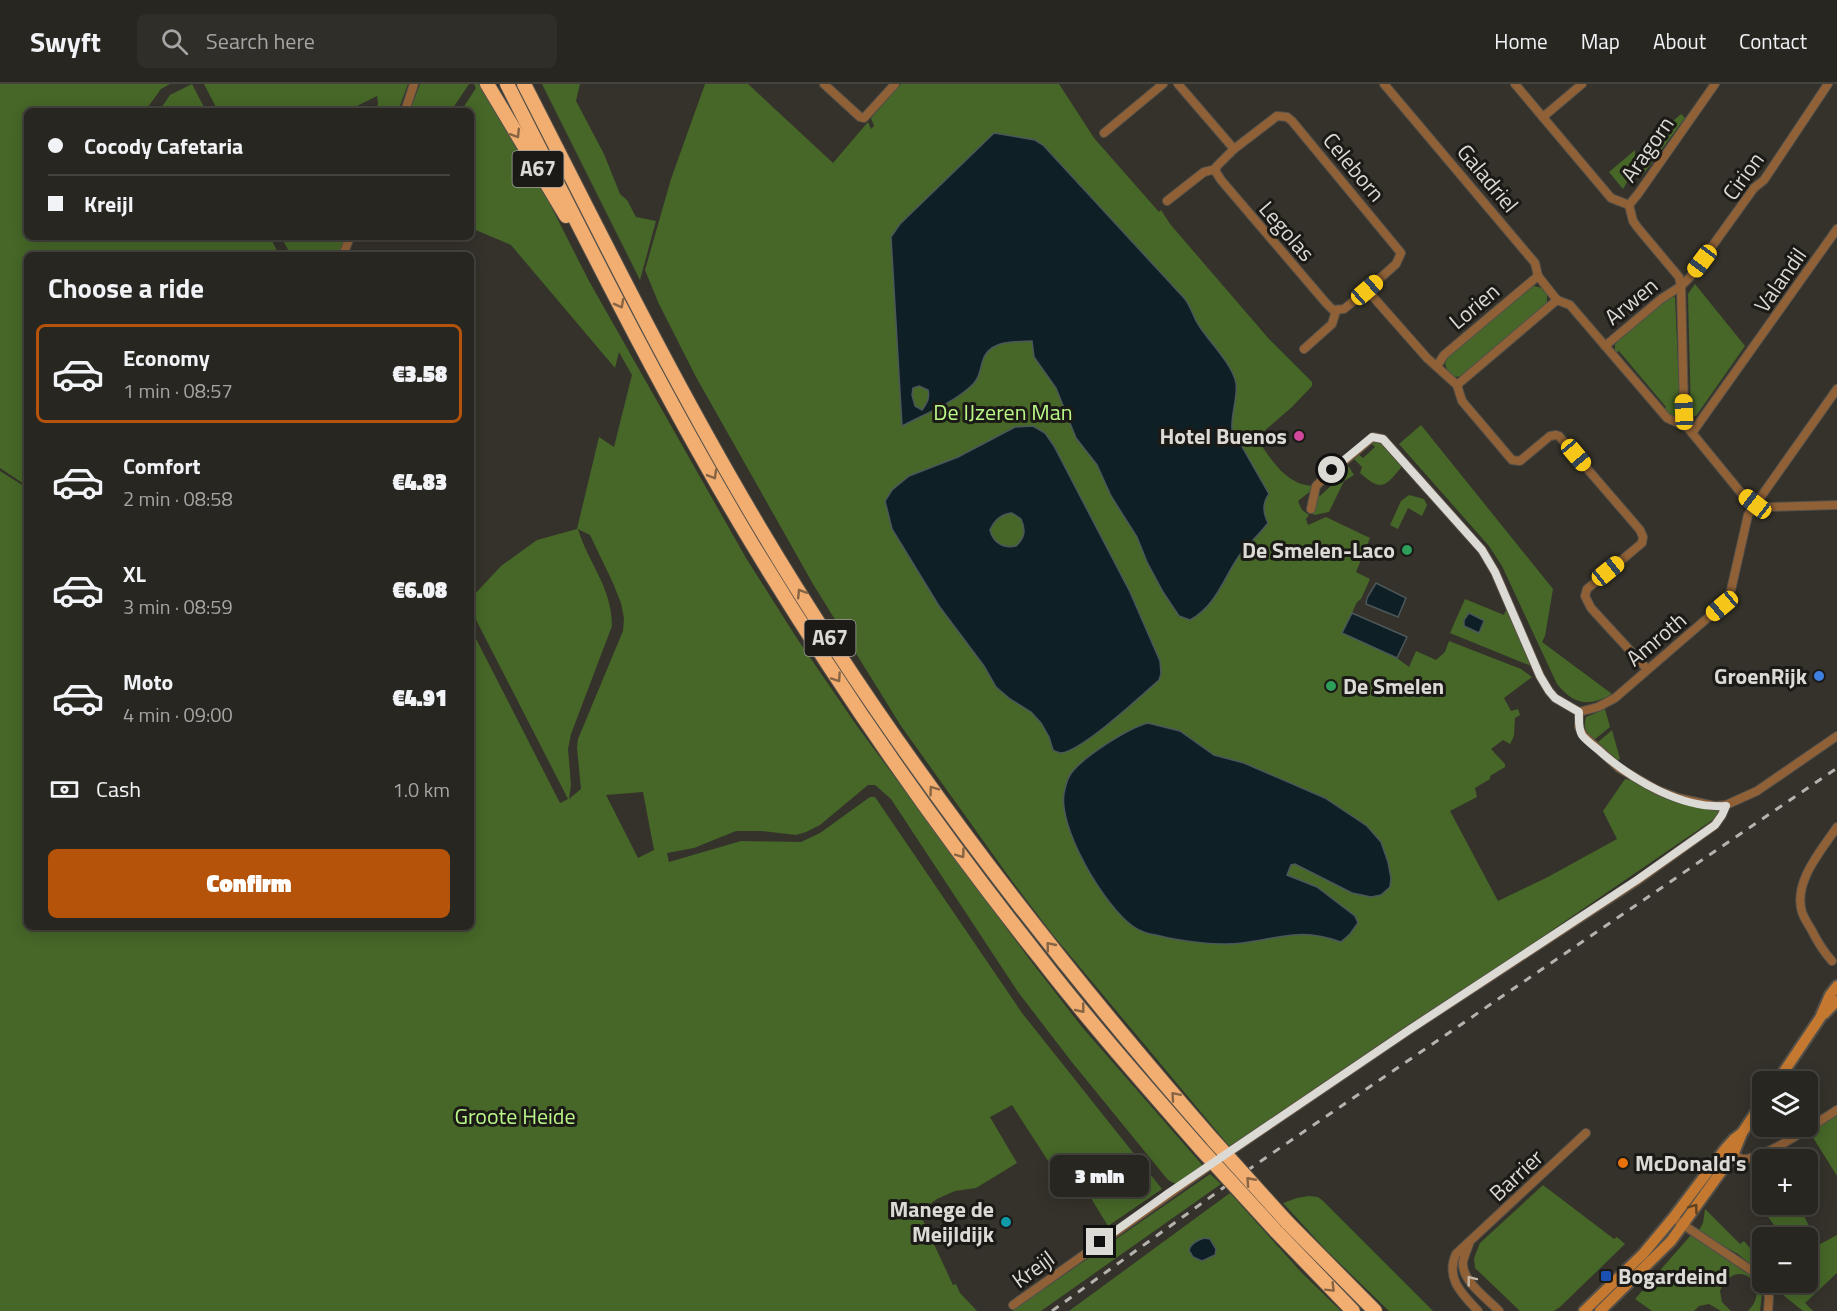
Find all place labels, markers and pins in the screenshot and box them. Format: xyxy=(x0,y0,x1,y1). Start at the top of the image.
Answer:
place label: Hotel Buenos xyxy=(1159,419,1287,453)
marker: Hotel Buenos xyxy=(1292,429,1306,443)
place label: De Smelen-Laco xyxy=(1242,533,1395,567)
marker: De Smelen-Laco xyxy=(1400,543,1414,557)
place label: GroenRijk xyxy=(1714,659,1808,693)
place label: De Smelen xyxy=(1343,669,1444,703)
marker: GroenRijk xyxy=(1812,669,1826,683)
marker: De Smelen xyxy=(1324,679,1338,693)
place label: McDonald's xyxy=(1635,1146,1746,1180)
marker: McDonald's xyxy=(1616,1156,1630,1170)
place label: Manege de Meijldijk xyxy=(889,1192,995,1251)
marker: Manege de Meijldijk xyxy=(999,1215,1013,1229)
place label: Bogardeind xyxy=(1618,1259,1728,1293)
marker: Bogardeind xyxy=(1599,1269,1613,1283)

